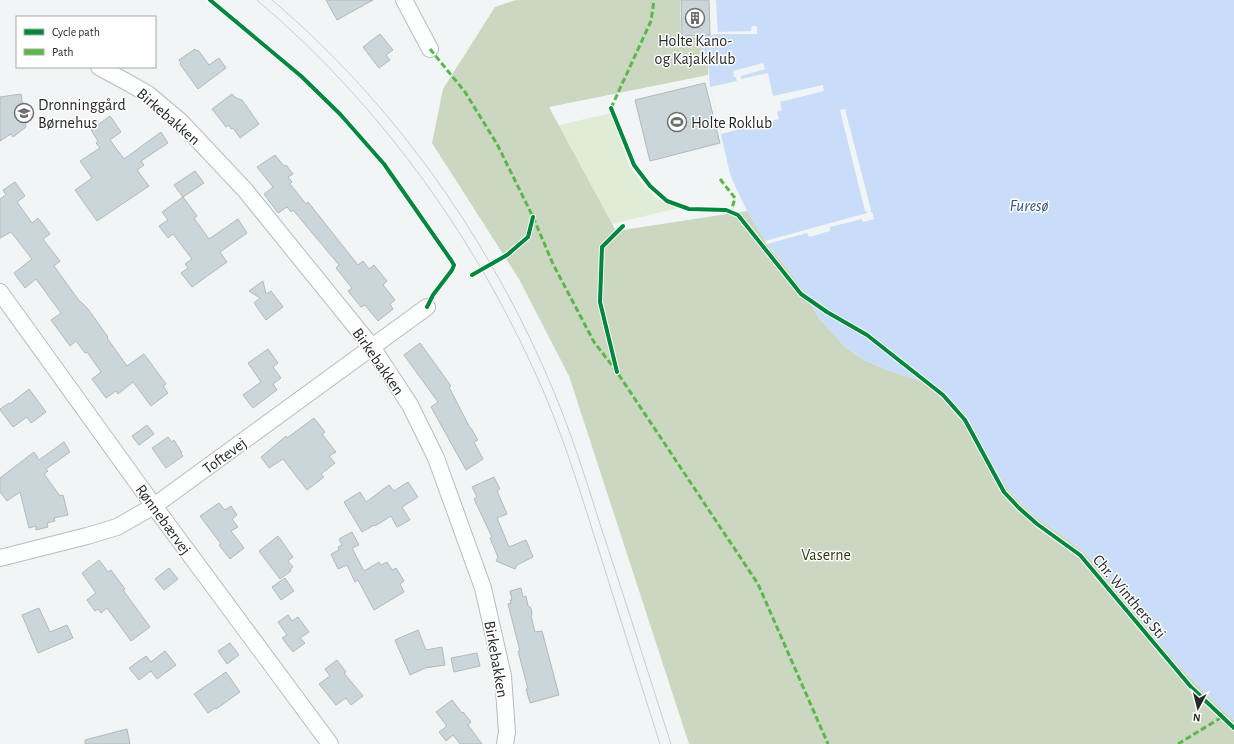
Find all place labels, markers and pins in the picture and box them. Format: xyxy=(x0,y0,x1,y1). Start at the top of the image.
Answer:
building icon: Holte Kano- og Kajakklub xyxy=(684,7,706,29)
place label: Holte Kano- og Kajakklub xyxy=(655,33,735,68)
place label: Dronninggård Børnehus xyxy=(38,97,126,131)
school or university icon: Dronninggård Børnehus xyxy=(13,102,35,124)
sports icon: Holte Roklub xyxy=(666,111,688,133)
place label: Holte Roklub xyxy=(691,115,772,131)

